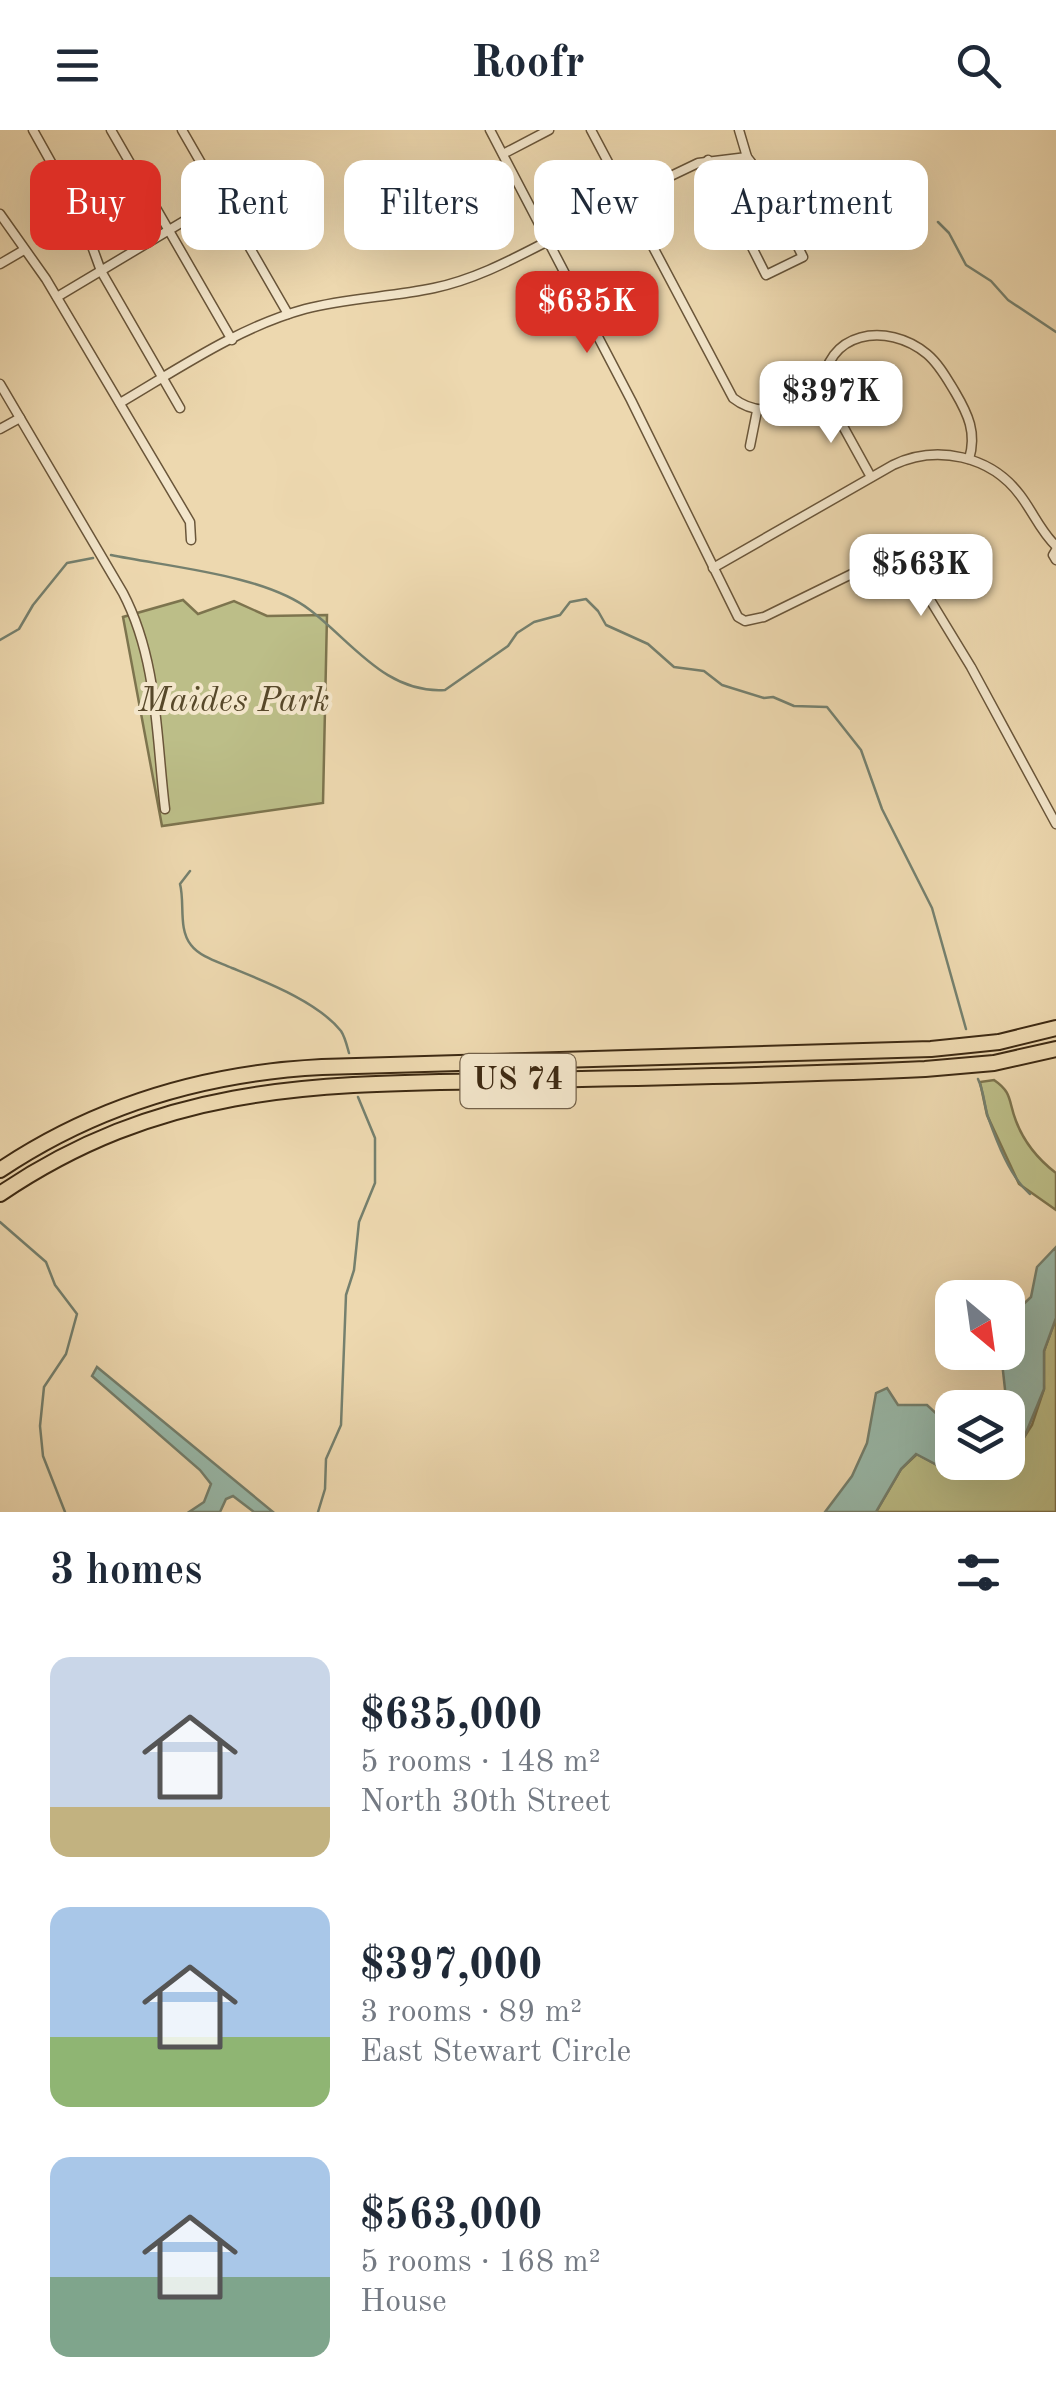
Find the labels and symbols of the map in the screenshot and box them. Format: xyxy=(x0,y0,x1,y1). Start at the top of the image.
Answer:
pin: $635K xyxy=(517,271,657,356)
pin: $397K xyxy=(761,361,901,446)
pin: $563K xyxy=(851,534,991,619)
park label: Maides Park xyxy=(137,684,330,719)
road number: US 74 xyxy=(460,1054,576,1108)
north arrow xyxy=(935,1280,1025,1370)

